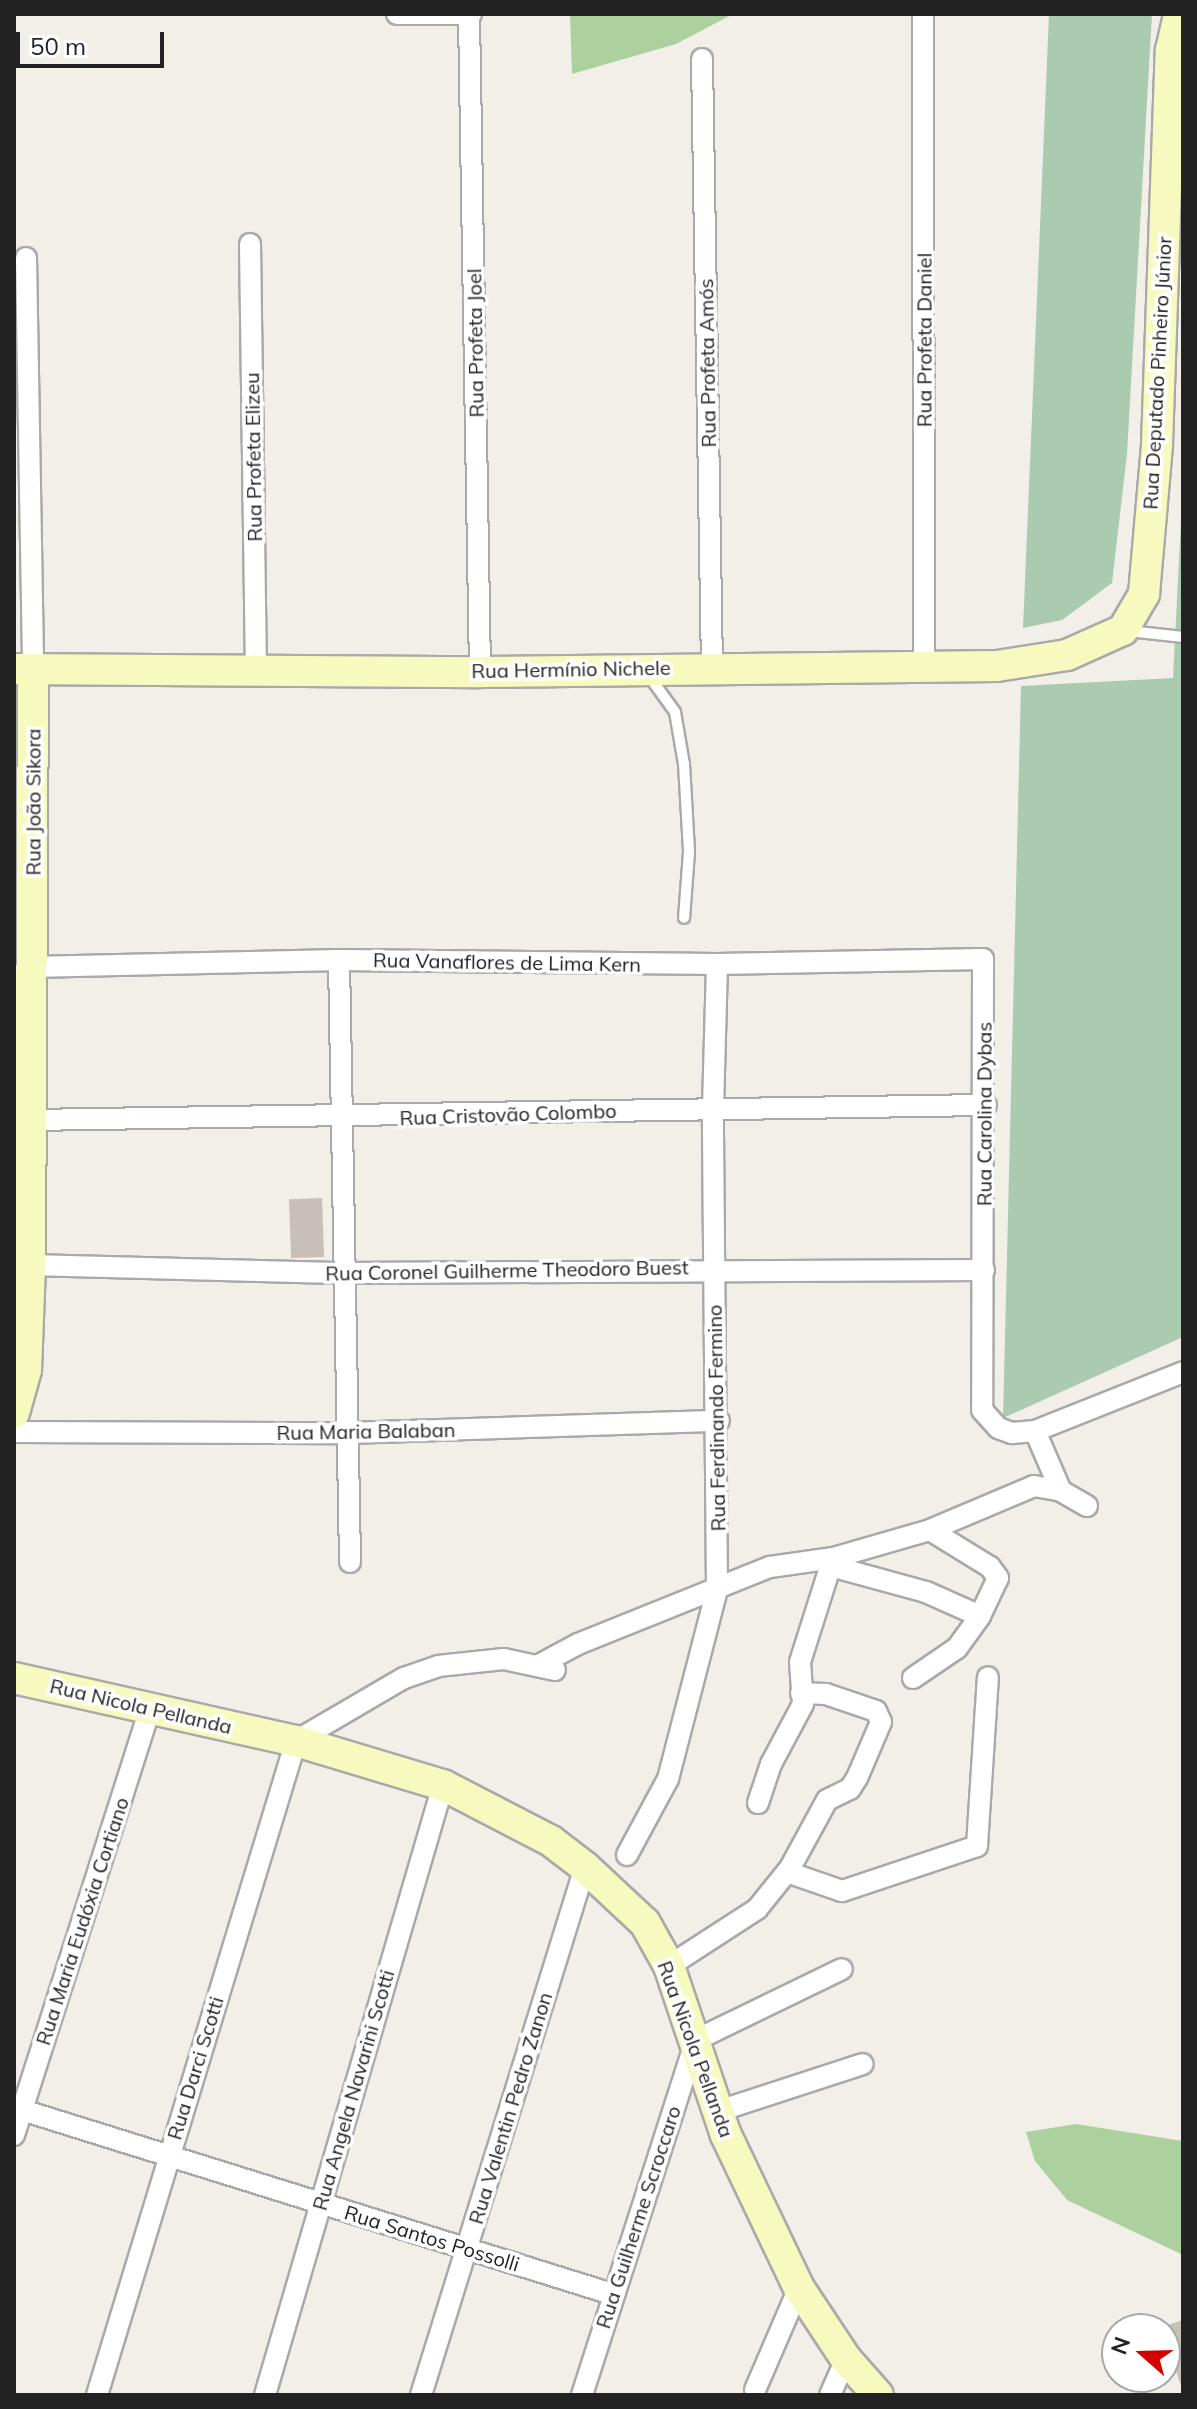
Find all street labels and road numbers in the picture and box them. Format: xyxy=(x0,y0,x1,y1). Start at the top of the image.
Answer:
street label: Rua Deputado Pinheiro Júnior xyxy=(1138,236,1176,510)
street label: Rua Profeta Daniel xyxy=(912,253,936,427)
street label: Rua Profeta Joel xyxy=(462,268,488,418)
street label: Rua Profeta Amós xyxy=(694,278,720,448)
street label: Rua Profeta Elizeu xyxy=(240,372,266,542)
street label: Rua Hermínio Nichele xyxy=(471,655,671,683)
street label: Rua João Sikora xyxy=(21,728,45,876)
street label: Rua Vanaflores de Lima Kern xyxy=(373,948,641,976)
street label: Rua Carolina Dybas xyxy=(972,1022,996,1206)
street label: Rua Cristovão Colombo xyxy=(399,1098,617,1130)
street label: Rua Coronel Guilherme Theodoro Buest xyxy=(325,1255,689,1285)
street label: Rua Ferdinando Fermino xyxy=(702,1304,730,1532)
street label: Rua Maria Balaban xyxy=(276,1417,456,1445)
street label: Rua Nicola Pellanda xyxy=(48,1673,234,1739)
street label: Rua Maria Eudóxia Cortiano xyxy=(31,1794,133,2048)
street label: Rua Nicola Pellanda xyxy=(653,1957,739,2141)
street label: Rua Angela Navarini Scotti xyxy=(307,1967,399,2213)
street label: Rua Valentin Pedro Zanon xyxy=(463,1989,557,2227)
street label: Rua Darci Scotti xyxy=(162,1993,228,2143)
street label: Rua Guilherme Scroccaro xyxy=(591,2103,685,2331)
street label: Rua Santos Possolli xyxy=(342,2200,522,2276)

